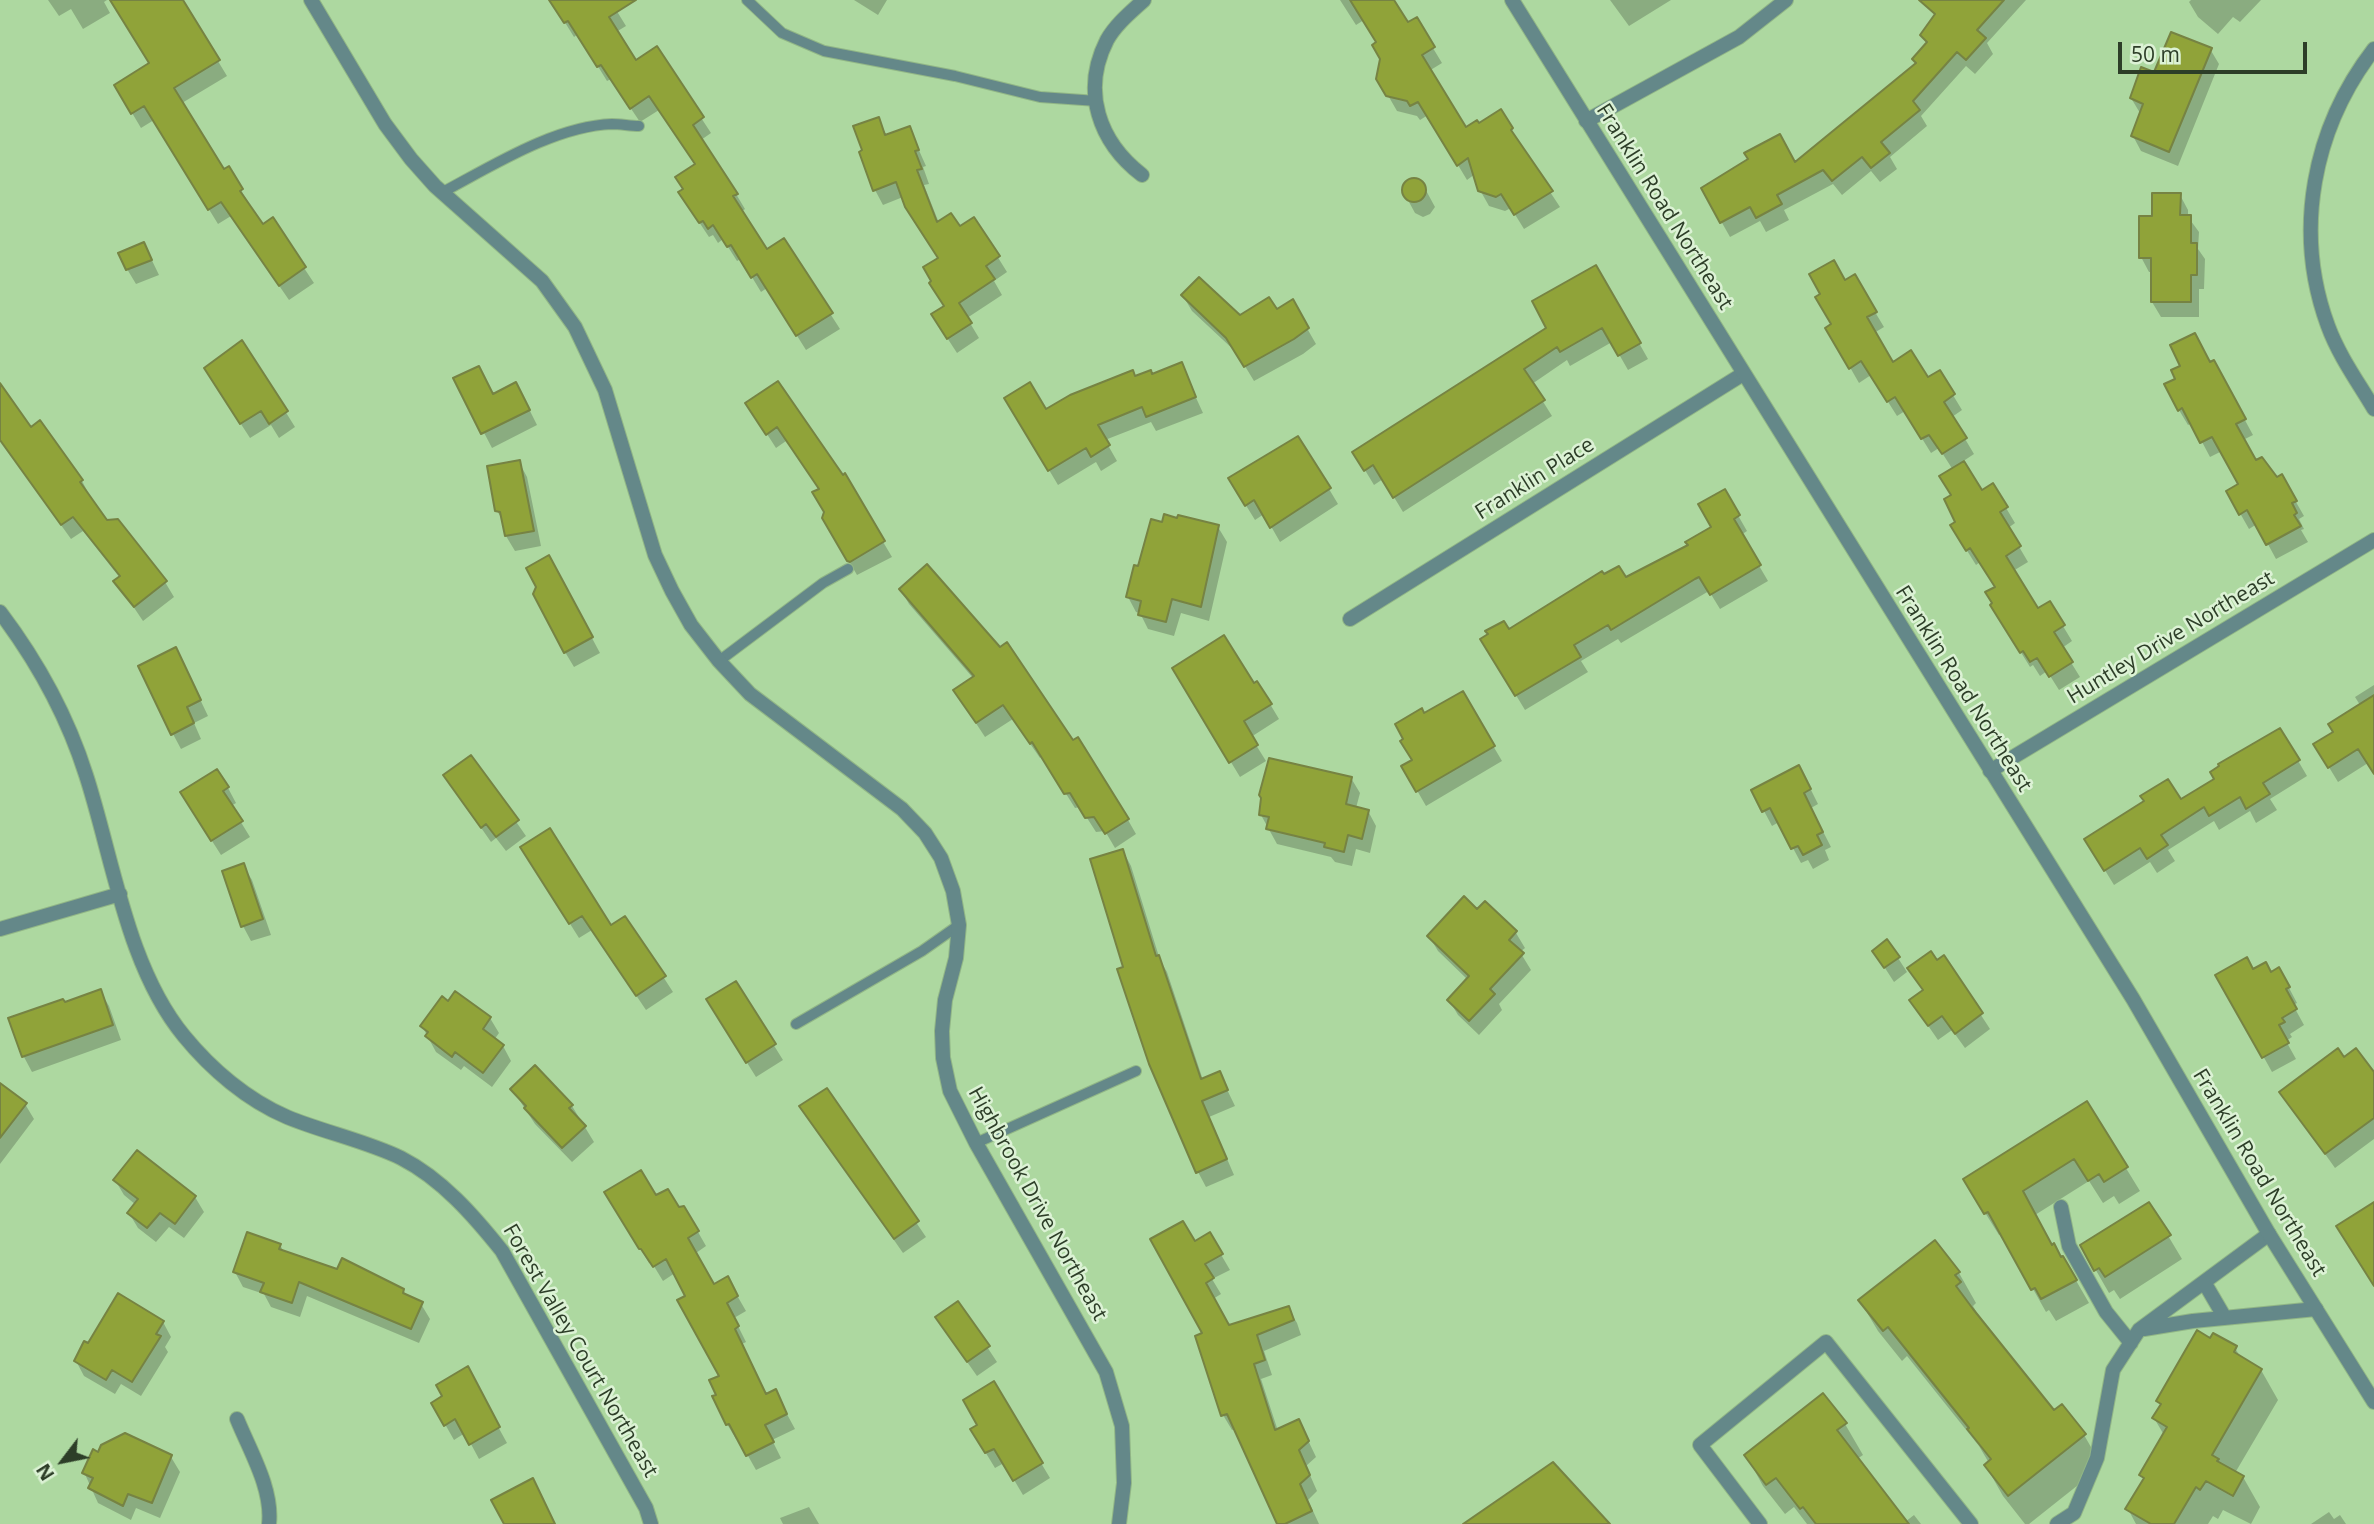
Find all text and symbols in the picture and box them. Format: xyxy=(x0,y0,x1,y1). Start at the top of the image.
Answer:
scale bar xyxy=(2122,28,2311,72)
text: 50 m xyxy=(2131,40,2180,68)
street label: Franklin Road Northeast xyxy=(1590,99,1738,315)
street label: Franklin Place xyxy=(1471,432,1599,526)
street label: Huntley Drive Northeast xyxy=(2063,566,2279,710)
street label: Franklin Road Northeast xyxy=(1889,581,2037,797)
street label: Franklin Road Northeast xyxy=(2187,1065,2331,1281)
street label: Highbrook Drive Northeast xyxy=(962,1083,1112,1325)
street label: Forest Valley Court Northeast xyxy=(497,1220,663,1482)
north arrow xyxy=(28,1426,98,1496)
text: N xyxy=(30,1459,60,1486)

